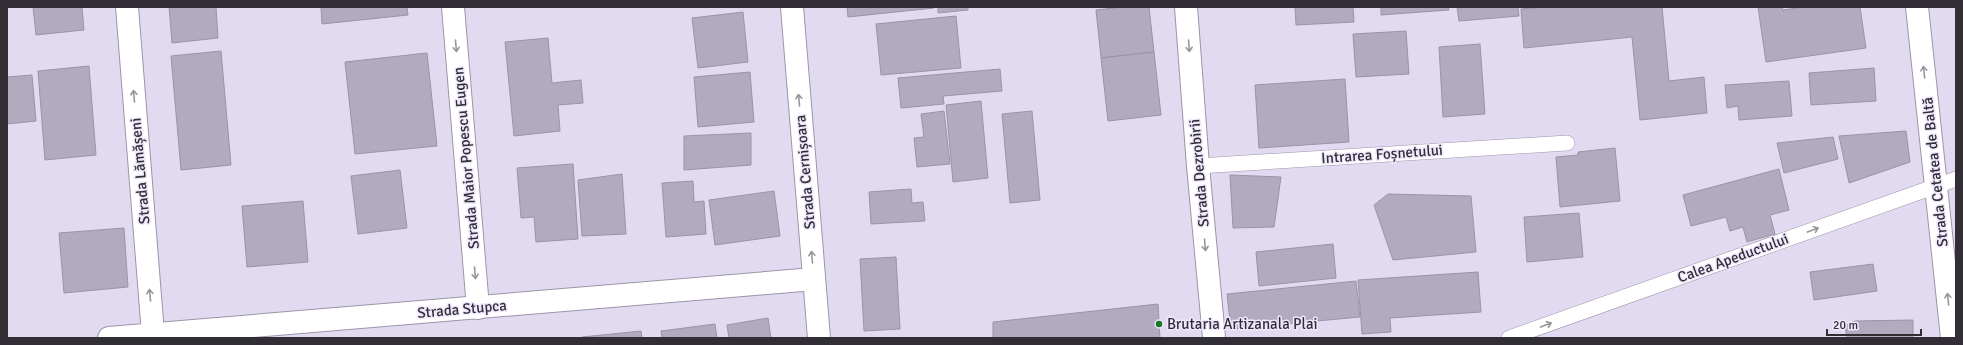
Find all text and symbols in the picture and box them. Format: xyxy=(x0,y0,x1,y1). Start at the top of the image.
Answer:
one-way arrow xyxy=(453,39,460,52)
one-way arrow xyxy=(1185,39,1192,52)
street label: Strada Maior Popescu Eugen xyxy=(449,66,483,250)
one-way arrow xyxy=(1920,66,1928,79)
one-way arrow xyxy=(130,90,138,103)
one-way arrow xyxy=(796,94,803,107)
street label: Strada Cetatea de Baltă xyxy=(1918,96,1952,248)
street label: Strada Cernișoara xyxy=(791,114,819,230)
street label: Strada Lămășeni xyxy=(126,117,154,225)
street label: Strada Dezrobirii xyxy=(1185,118,1213,228)
street label: Intrarea Foșnetului xyxy=(1321,141,1443,167)
one-way arrow xyxy=(1807,225,1819,233)
street label: Calea Apeductului xyxy=(1675,230,1791,286)
one-way arrow xyxy=(1201,238,1209,251)
one-way arrow xyxy=(809,251,816,264)
one-way arrow xyxy=(472,266,479,279)
one-way arrow xyxy=(147,289,154,302)
one-way arrow xyxy=(1944,293,1952,306)
street label: Strada Stupca xyxy=(416,296,508,322)
scale bar xyxy=(1827,311,1921,337)
place label: Brutaria Artizanala Plai xyxy=(1167,315,1318,333)
text: 20 m xyxy=(1833,318,1858,333)
marker: Brutaria Artizanala Plai xyxy=(1154,319,1164,329)
one-way arrow xyxy=(1539,321,1552,328)

